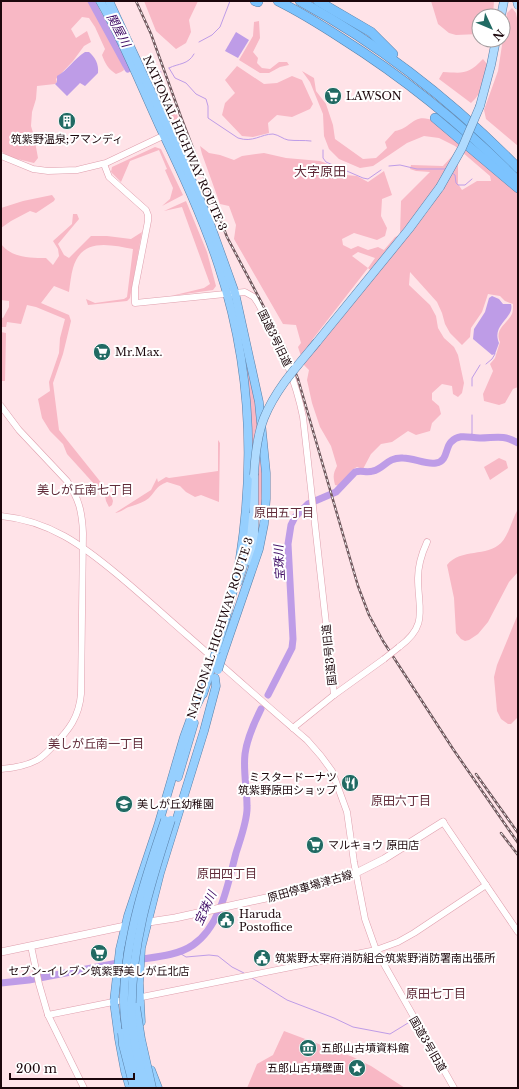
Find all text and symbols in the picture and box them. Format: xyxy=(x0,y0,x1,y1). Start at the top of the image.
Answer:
north arrow xyxy=(471,8,511,48)
water label: 関屋川 xyxy=(104,11,135,51)
text: N xyxy=(489,26,507,44)
street label: NATIONAL HIGHWAY ROUTE 3 xyxy=(140,53,230,233)
supermarket icon: LAWSON xyxy=(323,86,343,106)
place label: LAWSON xyxy=(346,89,402,103)
building icon: 筑紫野温泉;アマンディ xyxy=(57,111,77,131)
place label: 筑紫野温泉;アマンディ xyxy=(11,132,123,146)
district label: 大字原田 xyxy=(294,163,346,180)
street label: 国道3号旧道 xyxy=(255,307,295,369)
supermarket icon: Mr.Max. xyxy=(92,342,112,362)
place label: Mr.Max. xyxy=(115,345,163,359)
district label: 美しが丘南七丁目 xyxy=(37,482,133,497)
district label: 原田五丁目 xyxy=(254,505,314,520)
street label: NATIONAL HIGHWAY ROUTE 3 xyxy=(184,535,256,721)
water label: 宝珠川 xyxy=(270,543,287,581)
street label: 国道3号旧道 xyxy=(319,624,339,686)
district label: 美しが丘南一丁目 xyxy=(48,736,144,751)
place label: ミスタードーナツ 筑紫野原田ショップ xyxy=(238,770,337,797)
restaurant icon: ミスタードーナツ 筑紫野原田ショップ xyxy=(340,773,360,793)
district label: 原田六丁目 xyxy=(371,793,431,808)
school or university icon: 美しが丘幼稚園 xyxy=(114,794,134,814)
place label: 美しが丘幼稚園 xyxy=(137,797,214,811)
supermarket icon: マルキョウ 原田店 xyxy=(305,835,325,855)
place label: マルキョウ 原田店 xyxy=(328,838,419,852)
district label: 原田四丁目 xyxy=(197,866,257,881)
street label: 原田停車場津古線 xyxy=(266,867,354,905)
water label: 宝珠川 xyxy=(191,887,220,927)
place label: Haruda Postoffice xyxy=(239,907,293,934)
public building icon: Haruda Postoffice xyxy=(216,910,236,930)
supermarket icon: セブン-イレブン筑紫野美しが丘北店 xyxy=(89,943,109,963)
public building icon: 筑紫野太宰府消防組合筑紫野消防署南出張所 xyxy=(252,948,272,968)
place label: 筑紫野太宰府消防組合筑紫野消防署南出張所 xyxy=(275,951,496,965)
place label: セブン-イレブン筑紫野美しが丘北店 xyxy=(8,964,190,978)
district label: 原田七丁目 xyxy=(406,986,466,1001)
street label: 国道3号旧道 xyxy=(406,1014,450,1074)
museum icon: 五郎山古墳資料館 xyxy=(298,1038,318,1058)
place label: 五郎山古墳資料館 xyxy=(321,1041,409,1055)
scale bar xyxy=(10,1055,134,1081)
place icon: 五郎山古墳壁画 xyxy=(347,1058,367,1078)
text: 200 m xyxy=(16,1061,57,1076)
place label: 五郎山古墳壁画 xyxy=(267,1061,344,1075)

